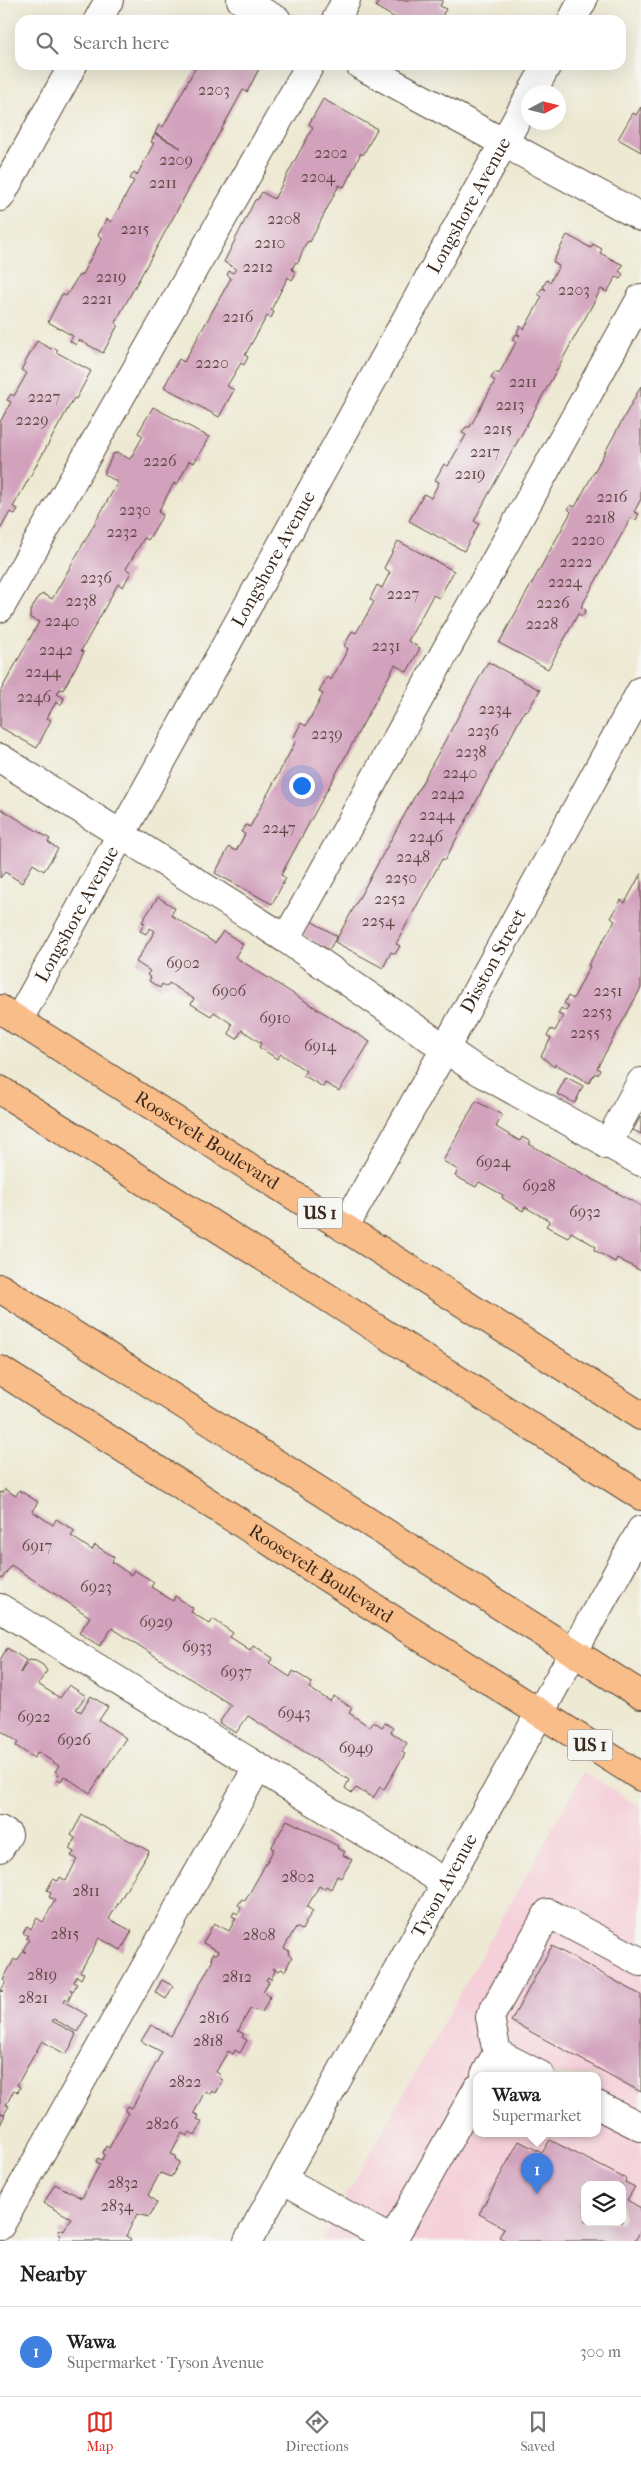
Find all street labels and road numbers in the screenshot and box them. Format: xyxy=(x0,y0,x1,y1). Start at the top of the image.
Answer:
street label: Longshore Avenue xyxy=(423,134,516,277)
street label: Longshore Avenue xyxy=(227,487,320,631)
street label: Longshore Avenue xyxy=(31,842,123,986)
street label: Disston Street xyxy=(456,905,531,1017)
street label: Roosevelt Boulevard xyxy=(131,1086,284,1195)
road number: US 1 xyxy=(298,1198,342,1228)
street label: Roosevelt Boulevard xyxy=(244,1520,398,1628)
road number: US 1 xyxy=(568,1730,612,1760)
street label: Tyson Avenue xyxy=(407,1830,482,1942)

